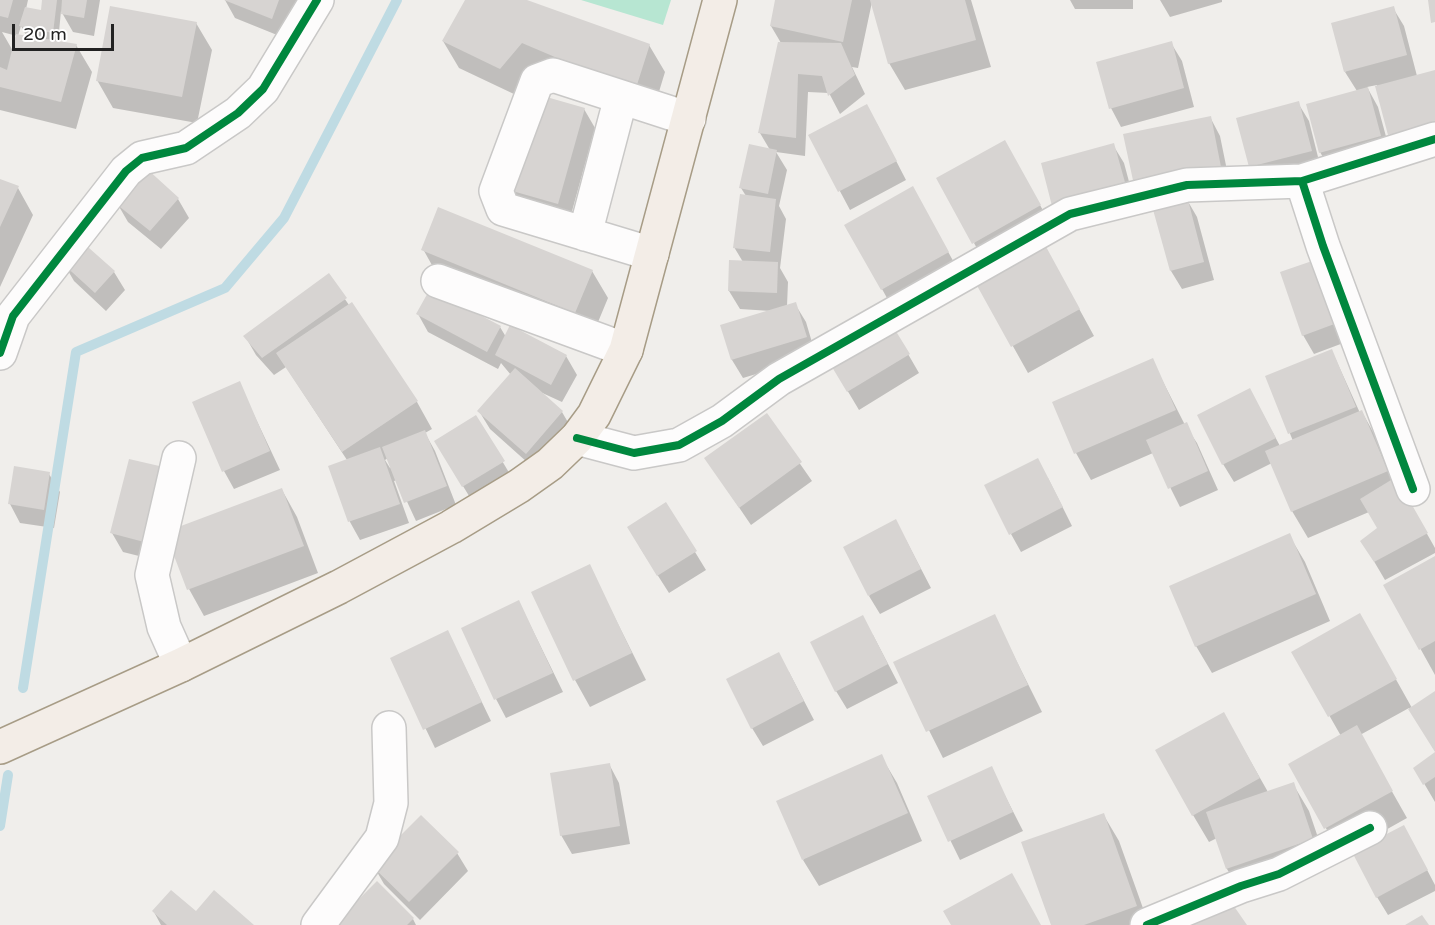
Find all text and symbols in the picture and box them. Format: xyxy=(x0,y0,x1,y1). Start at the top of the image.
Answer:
scale bar xyxy=(15,12,117,50)
text: 20 m xyxy=(23,23,67,45)

